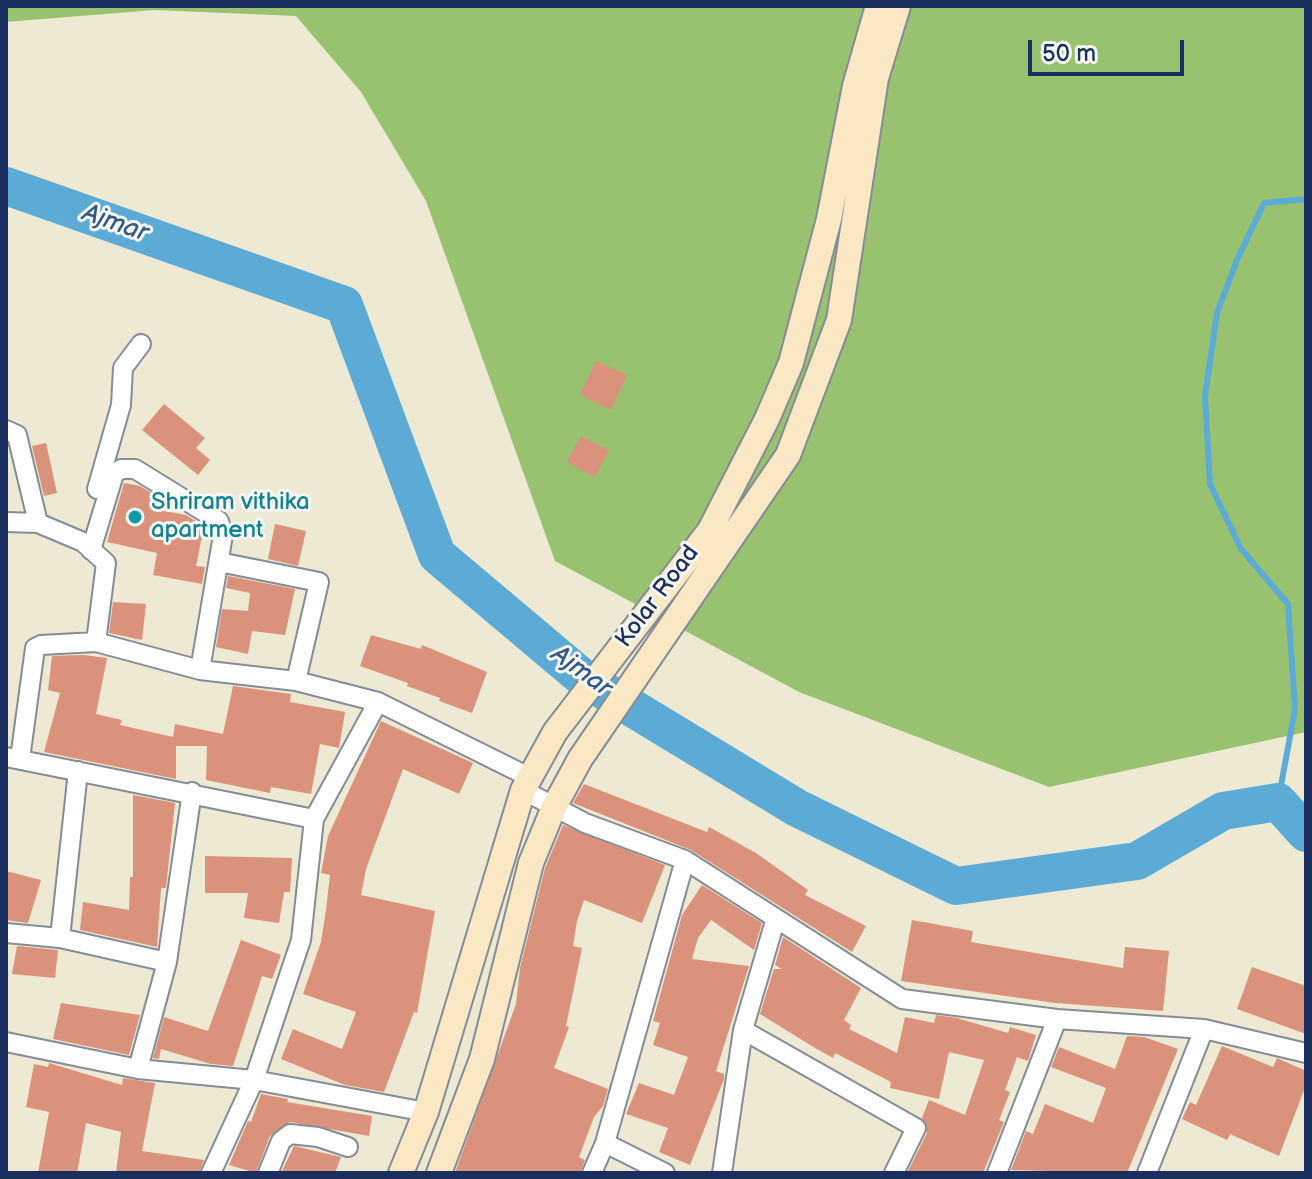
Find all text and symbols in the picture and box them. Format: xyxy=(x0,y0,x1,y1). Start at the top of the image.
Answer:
scale bar xyxy=(1032,24,1188,74)
text: 50 m xyxy=(1042,39,1096,68)
water label: Ajmar xyxy=(78,198,152,250)
place label: Shriram vithika apartment xyxy=(151,489,309,545)
marker: Shriram vithika apartment xyxy=(126,508,144,526)
street label: Kolar Road xyxy=(610,540,706,654)
water label: Ajmar xyxy=(544,639,618,705)

